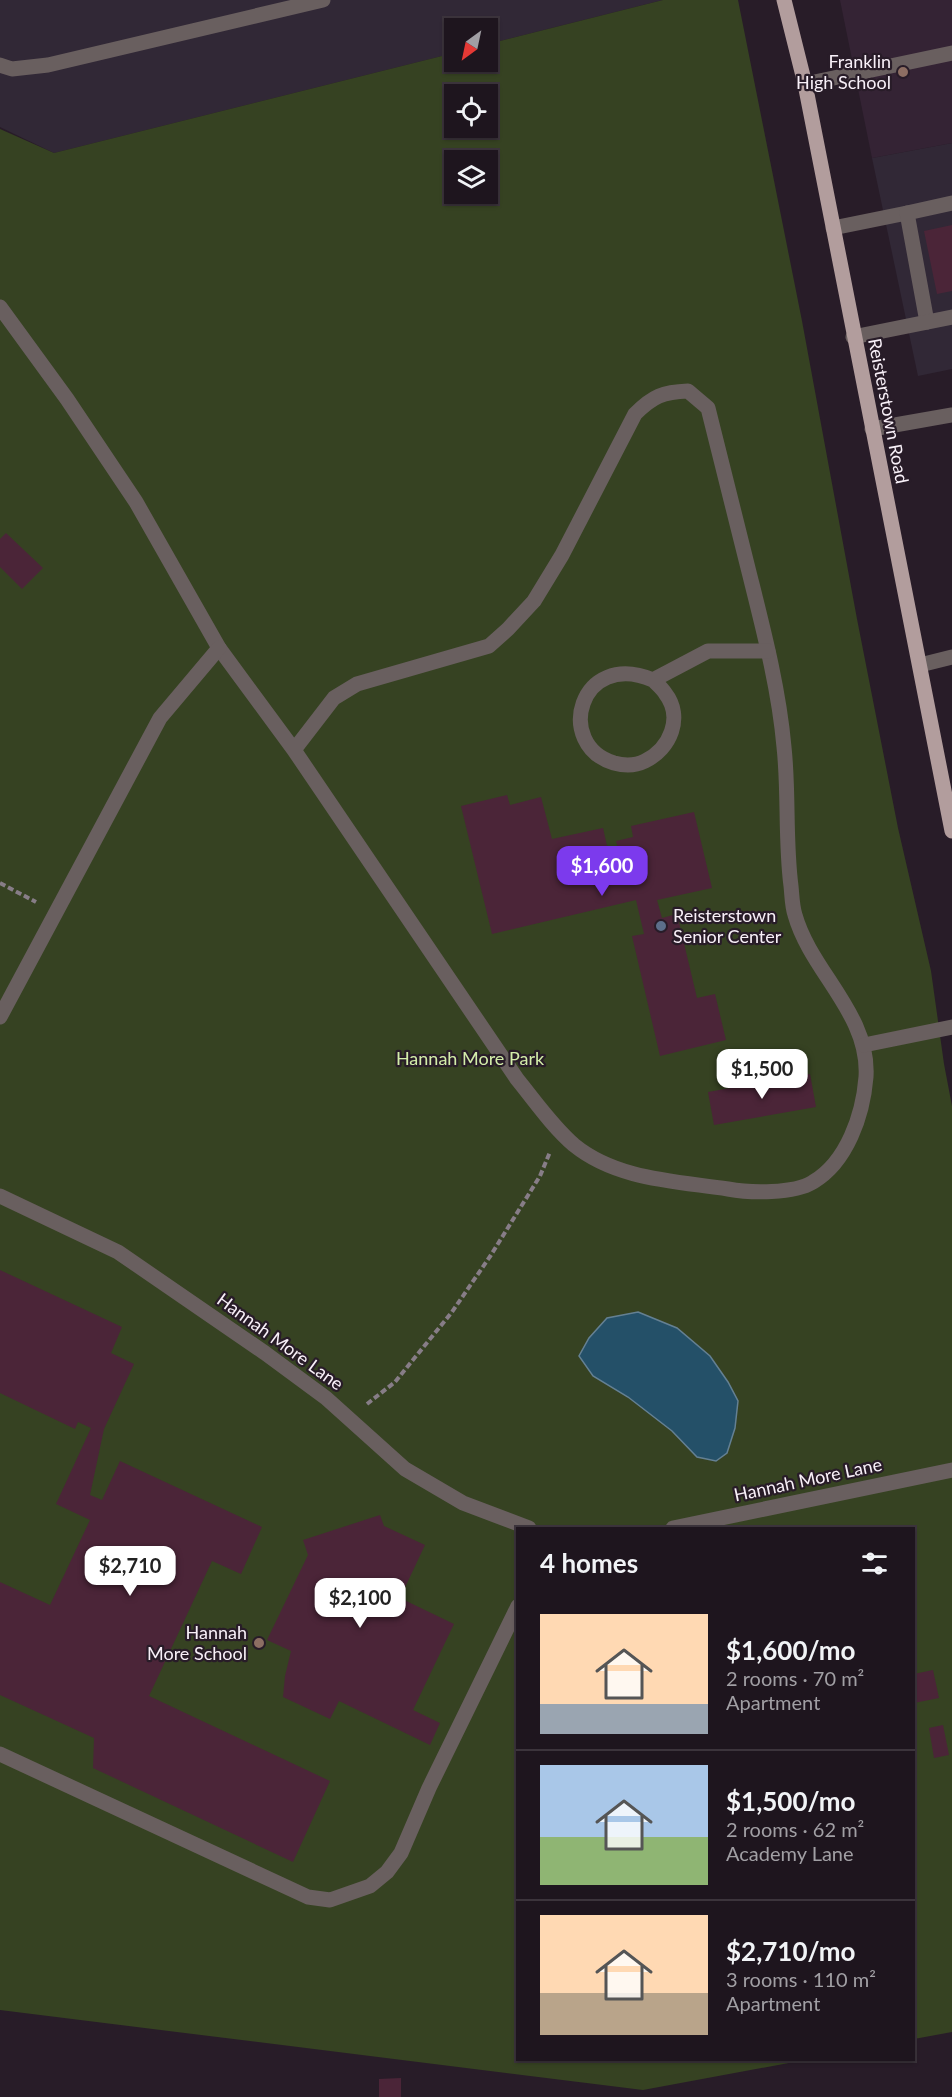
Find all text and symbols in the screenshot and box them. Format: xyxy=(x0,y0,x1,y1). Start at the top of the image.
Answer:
north arrow xyxy=(444,18,498,72)
map controls xyxy=(444,18,498,204)
place label: Franklin High School xyxy=(796,50,891,93)
marker: Franklin High School xyxy=(896,65,910,79)
button: locate xyxy=(444,84,498,138)
button: layers xyxy=(444,150,498,204)
street label: Reisterstown Road xyxy=(864,336,914,485)
pin: $1,600 xyxy=(553,846,651,897)
text: $1,600 xyxy=(571,853,633,877)
place label: Reisterstown Senior Center xyxy=(673,904,782,947)
marker: Reisterstown Senior Center xyxy=(654,919,668,933)
park label: Hannah More Park xyxy=(396,1047,545,1069)
pin: $1,500 xyxy=(713,1049,811,1100)
text: $1,500 xyxy=(731,1056,793,1080)
street label: Hannah More Lane xyxy=(213,1288,348,1394)
street label: Hannah More Lane xyxy=(732,1453,884,1505)
pin: $2,710 xyxy=(81,1546,179,1597)
text: 4 homes xyxy=(540,1547,638,1579)
icon: filters xyxy=(858,1547,891,1580)
text: $2,710 xyxy=(99,1553,161,1577)
pin: $2,100 xyxy=(311,1578,409,1629)
text: $2,100 xyxy=(329,1585,391,1609)
place label: Hannah More School xyxy=(147,1621,247,1664)
text: $1,600/mo xyxy=(726,1634,856,1666)
marker: Hannah More School xyxy=(252,1636,266,1650)
icon: home xyxy=(588,1638,660,1710)
text: 2 rooms · 70 m² xyxy=(726,1666,864,1690)
text: Apartment xyxy=(726,1690,820,1714)
text: $1,500/mo xyxy=(726,1785,856,1817)
icon: home xyxy=(588,1789,660,1861)
text: 2 rooms · 62 m² xyxy=(726,1817,864,1841)
text: Academy Lane xyxy=(726,1841,854,1865)
text: $2,710/mo xyxy=(726,1935,856,1967)
icon: home xyxy=(588,1939,660,2011)
text: 3 rooms · 110 m² xyxy=(726,1967,876,1991)
text: Apartment xyxy=(726,1991,820,2015)

